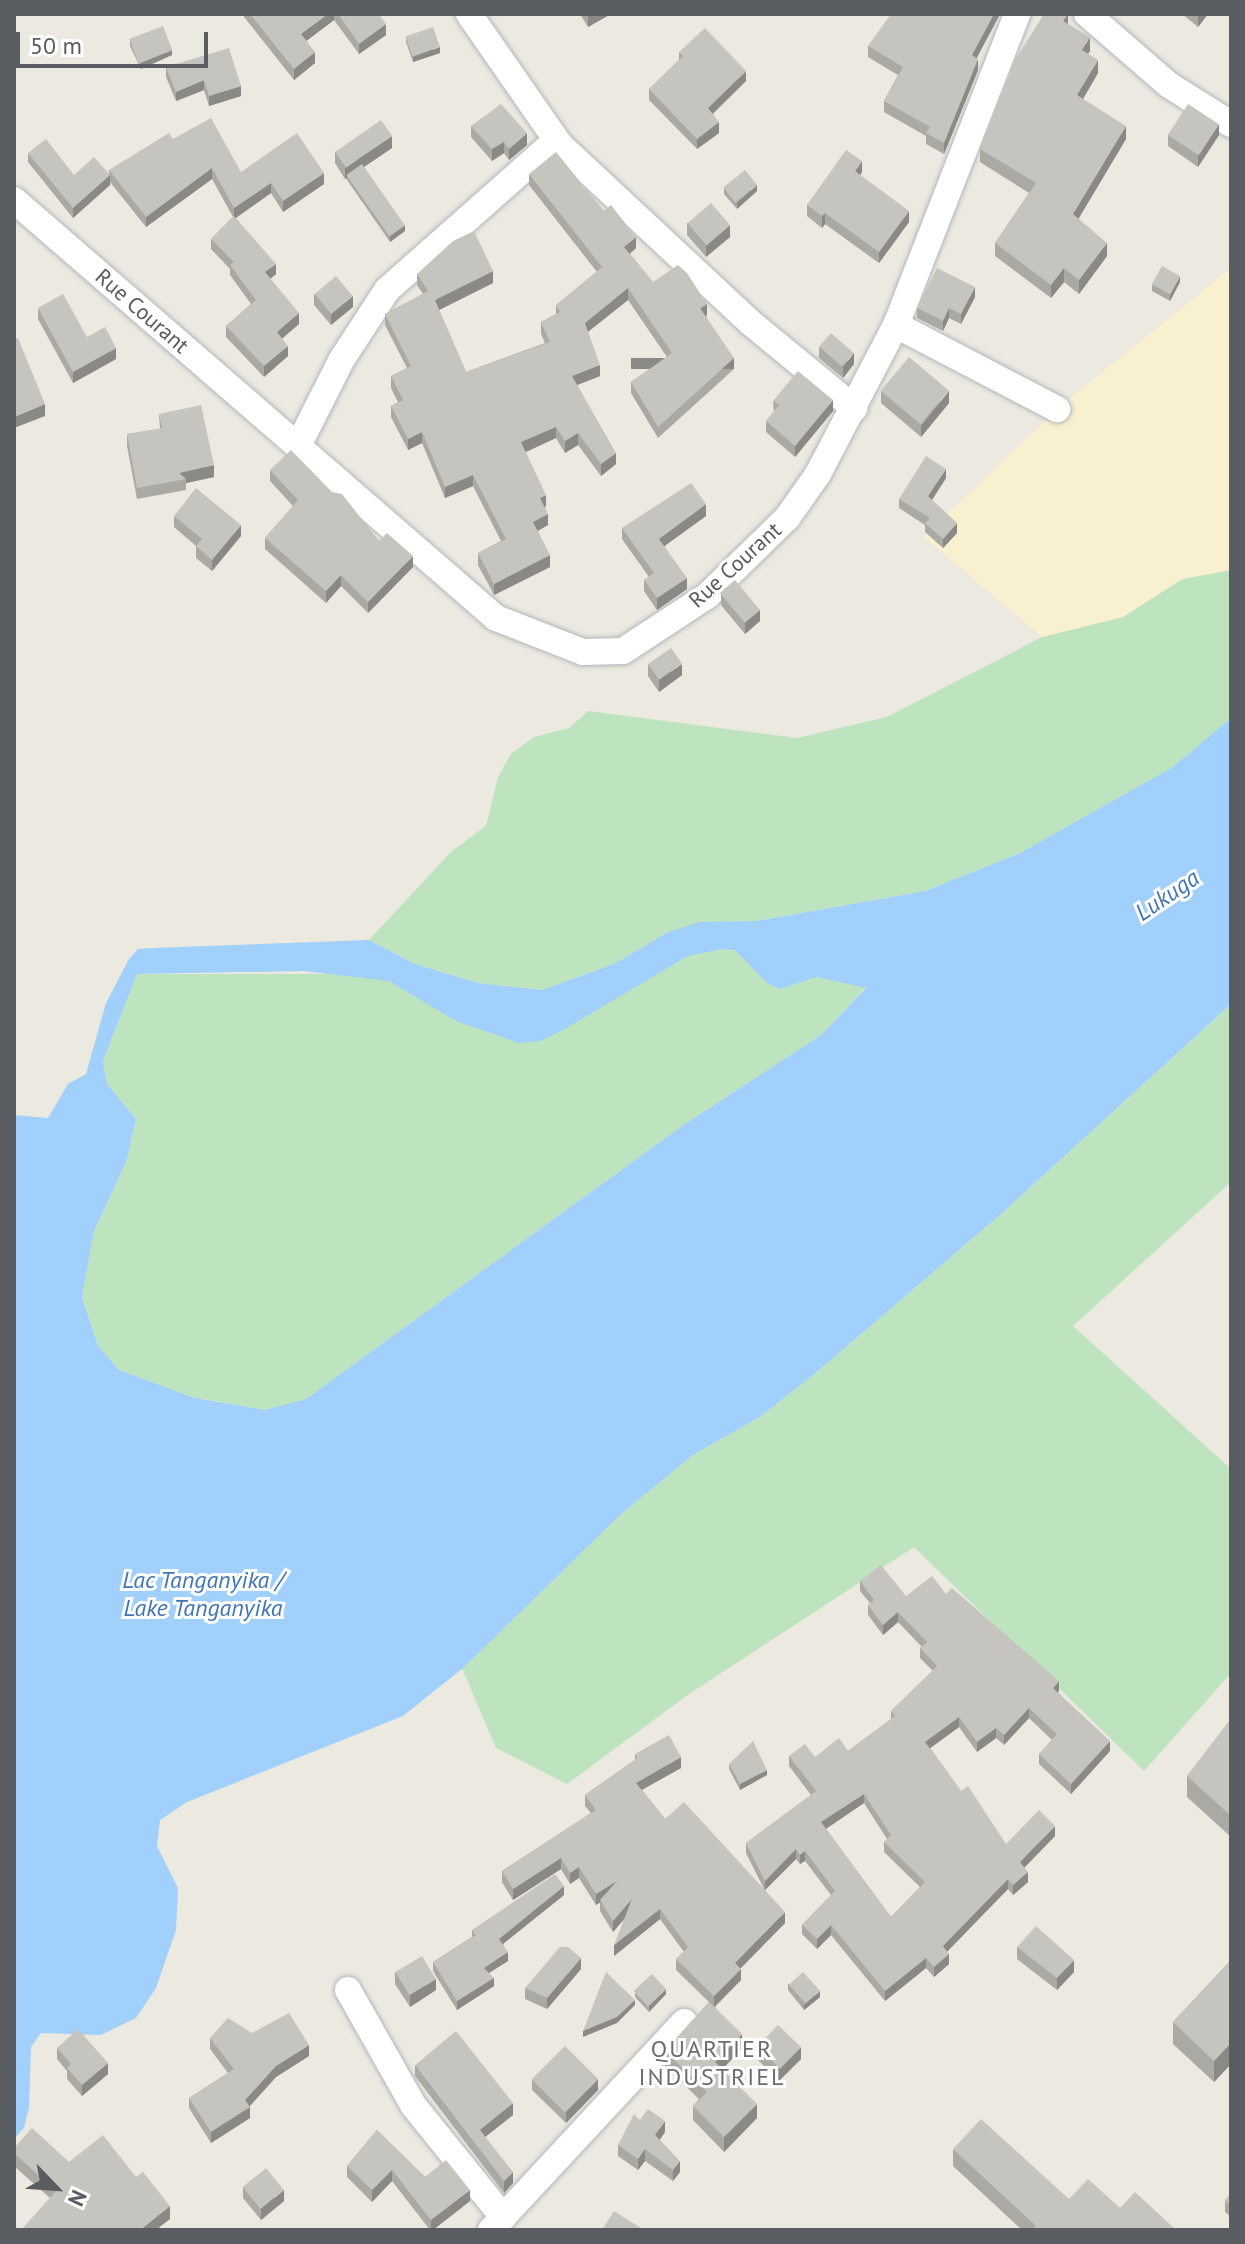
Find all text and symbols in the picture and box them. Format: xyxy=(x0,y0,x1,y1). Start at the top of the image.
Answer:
scale bar xyxy=(20,16,212,66)
text: 50 m xyxy=(30,30,82,61)
street label: Rue Courant xyxy=(90,263,194,359)
street label: Rue Courant xyxy=(683,517,787,613)
water label: Lukuga xyxy=(1130,863,1204,927)
water label: Lac Tanganyika / Lake Tanganyika xyxy=(122,1566,284,1622)
district label: QUARTIER INDUSTRIEL xyxy=(638,2035,786,2091)
north arrow xyxy=(16,2148,96,2228)
text: N xyxy=(62,2186,93,2211)

